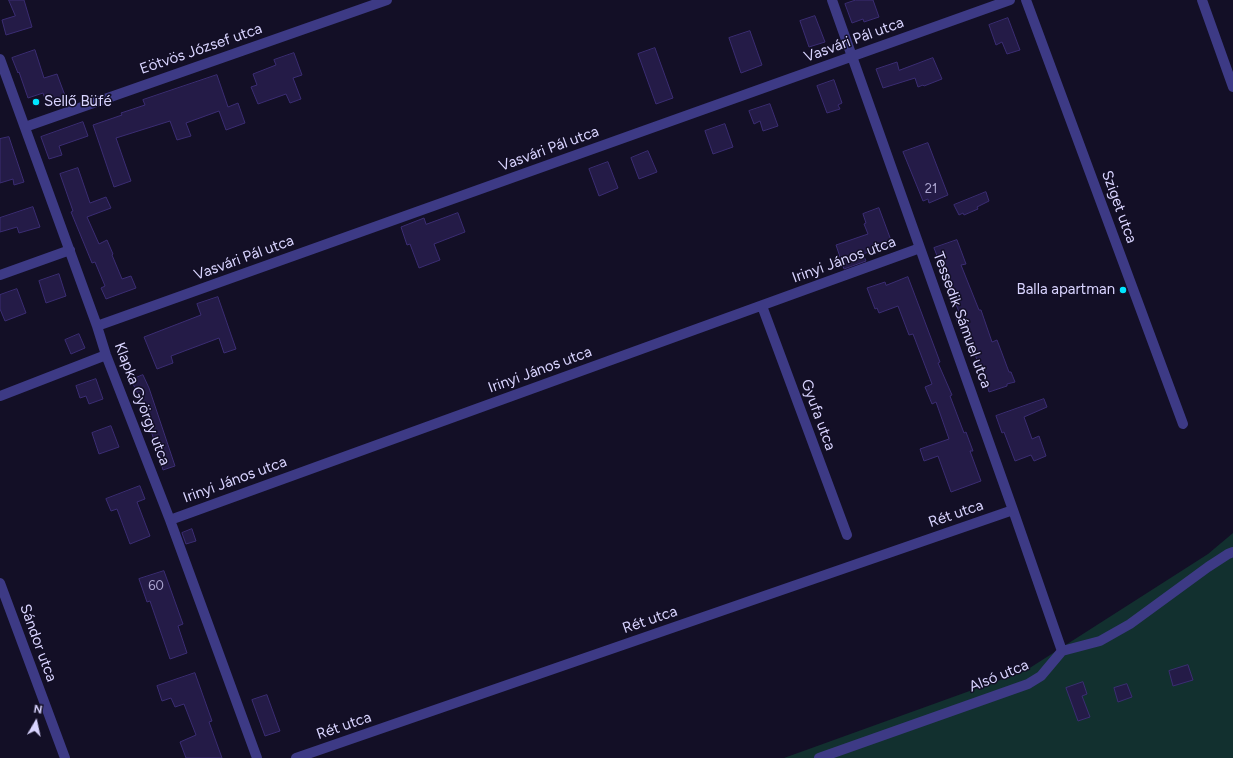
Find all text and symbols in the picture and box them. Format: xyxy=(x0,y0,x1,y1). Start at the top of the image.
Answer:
street label: Vasvári Pál utca xyxy=(802,14,906,66)
street label: Eötvös József utca xyxy=(137,20,265,78)
place label: Sellő Büfé xyxy=(44,93,112,111)
marker: Sellő Büfé xyxy=(31,97,41,107)
street label: Vasvári Pál utca xyxy=(497,123,601,175)
street label: Sziget utca xyxy=(1098,168,1140,246)
house number: 21 xyxy=(925,181,937,197)
street label: Vasvári Pál utca xyxy=(192,232,296,284)
street label: Irinyi János utca xyxy=(790,233,898,287)
street label: Tessedik Sámuel utca xyxy=(929,249,995,391)
place label: Balla apartman xyxy=(1017,281,1115,299)
marker: Balla apartman xyxy=(1118,285,1128,295)
street label: Klapka György utca xyxy=(110,340,174,468)
street label: Irinyi János utca xyxy=(486,343,594,397)
street label: Gyufa utca xyxy=(797,377,839,453)
street label: Irinyi János utca xyxy=(181,453,289,507)
street label: Rét utca xyxy=(926,496,986,532)
house number: 60 xyxy=(148,578,164,594)
street label: Sándor utca xyxy=(16,602,60,684)
street label: Rét utca xyxy=(620,602,680,638)
street label: Alsó utca xyxy=(967,656,1031,696)
north arrow xyxy=(16,702,56,742)
text: N xyxy=(33,703,43,717)
street label: Rét utca xyxy=(314,708,374,744)

